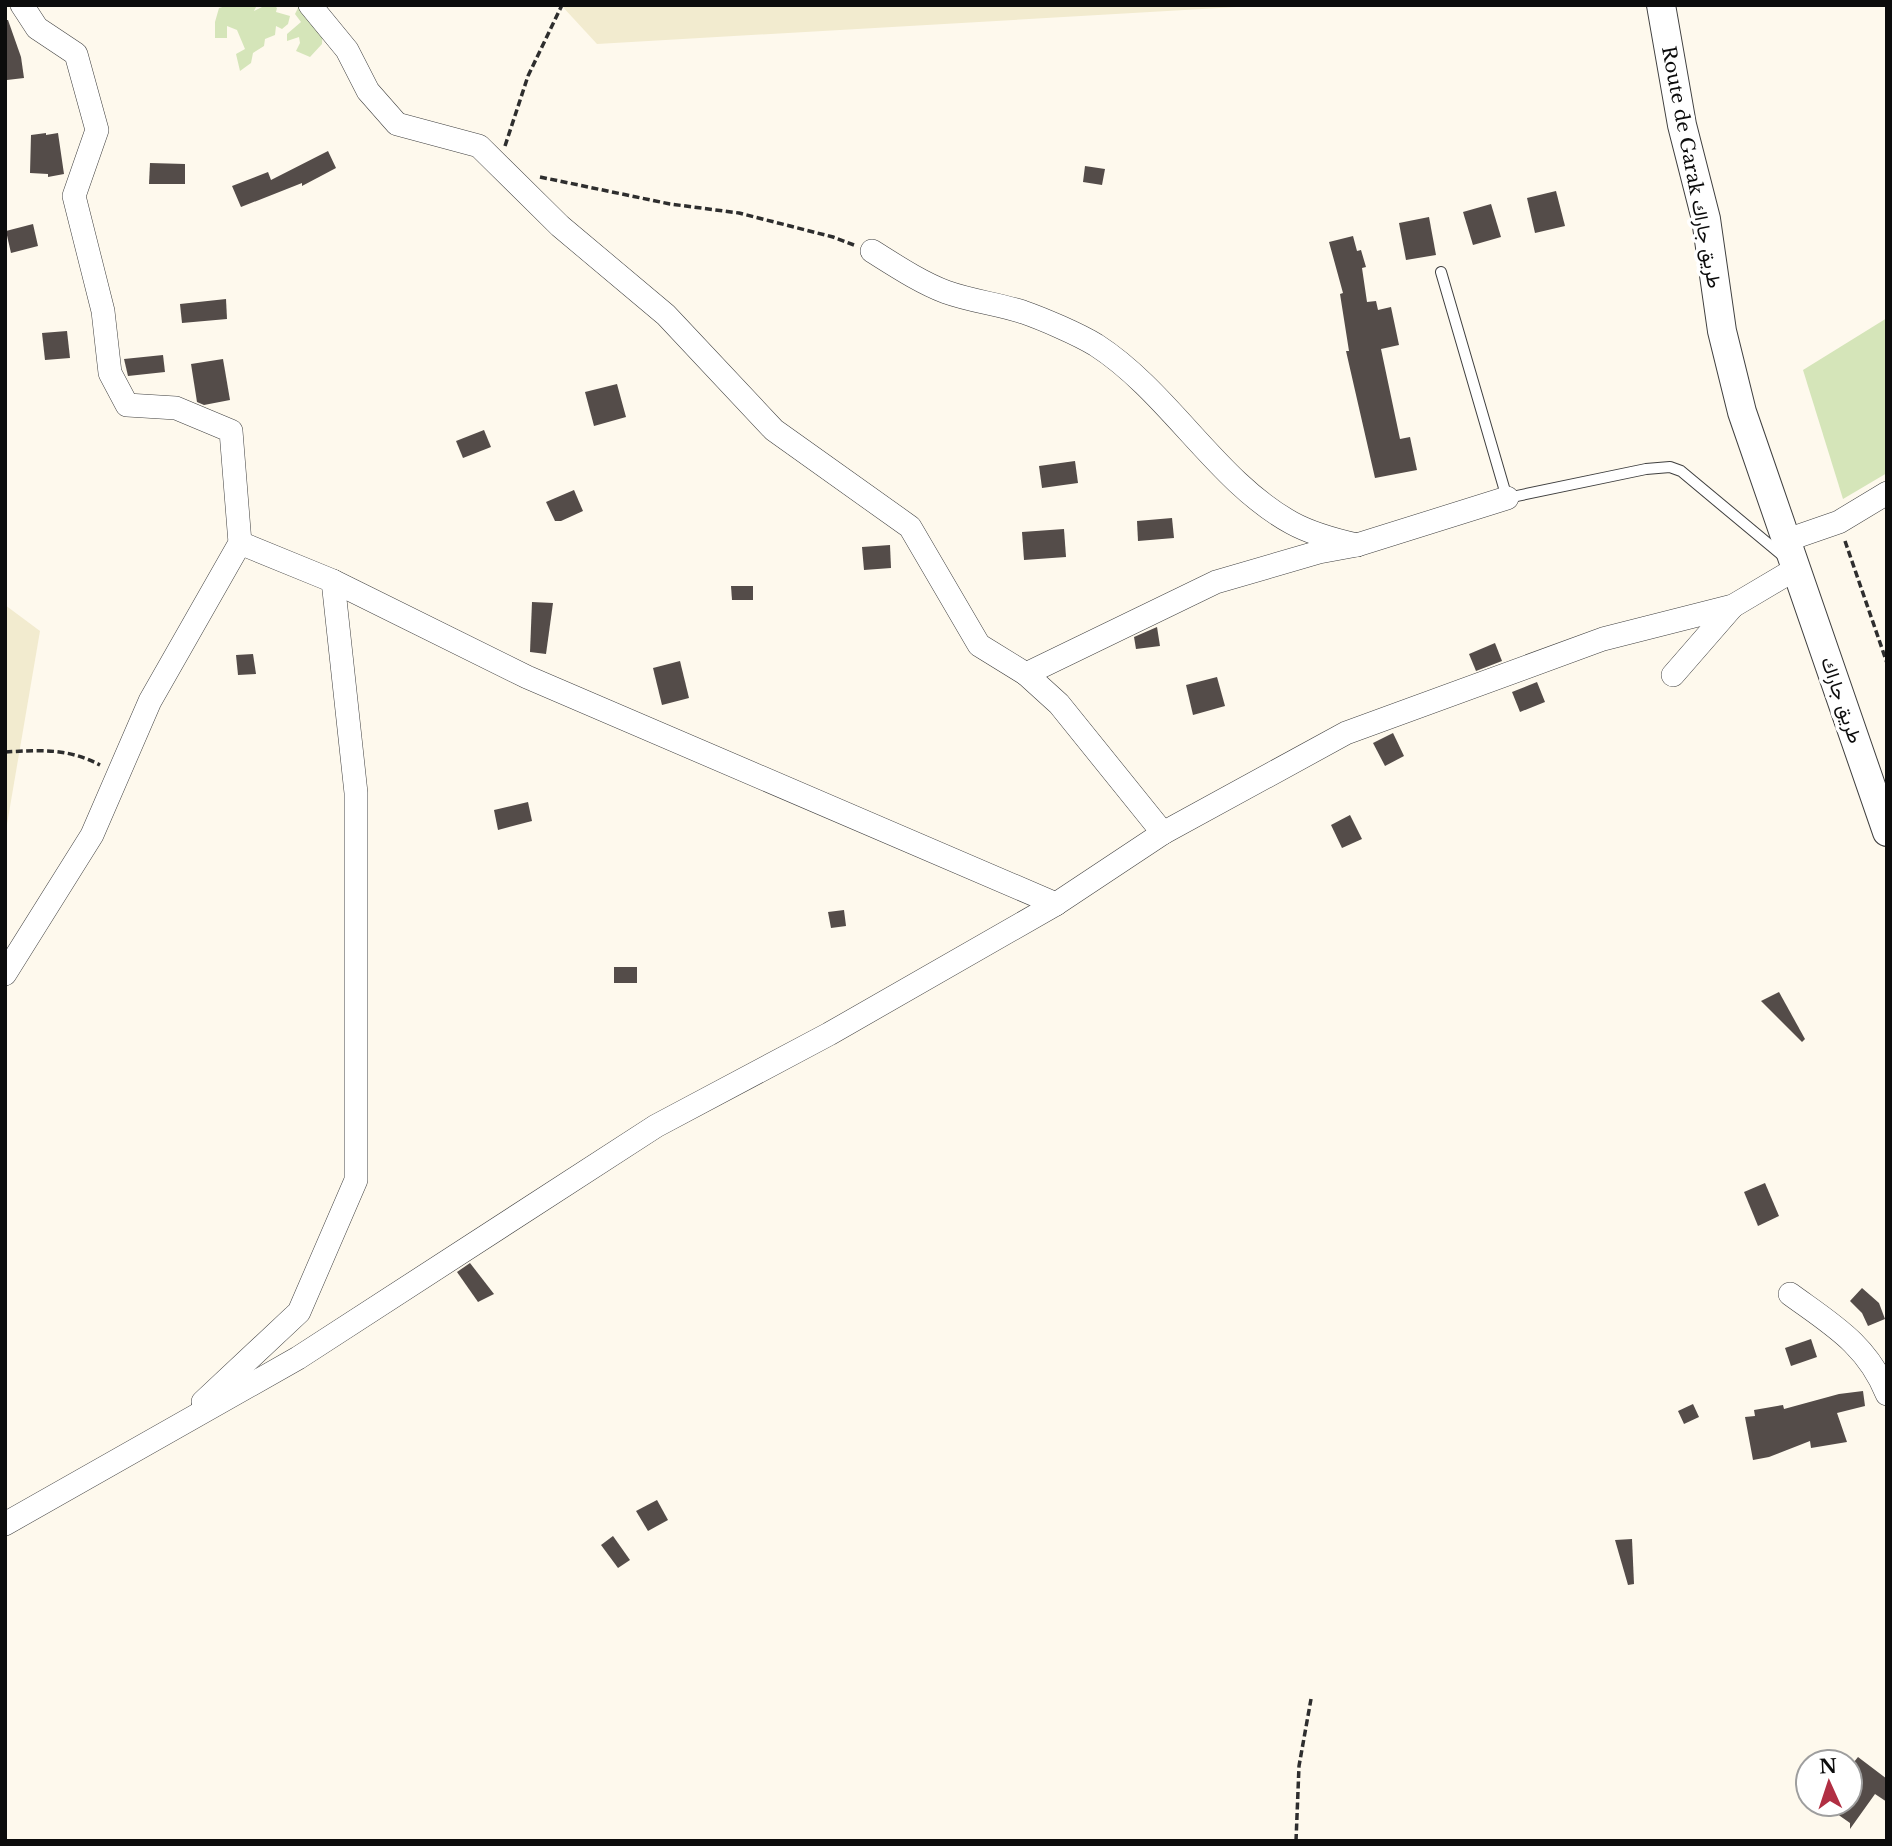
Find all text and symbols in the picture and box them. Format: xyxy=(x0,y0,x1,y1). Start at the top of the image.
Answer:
street label: Route de Garak طريق جاراك xyxy=(1657,44,1726,290)
street label: طريق جاراك xyxy=(1816,654,1867,746)
north arrow xyxy=(1794,1748,1864,1818)
text: N xyxy=(1819,1755,1838,1778)

